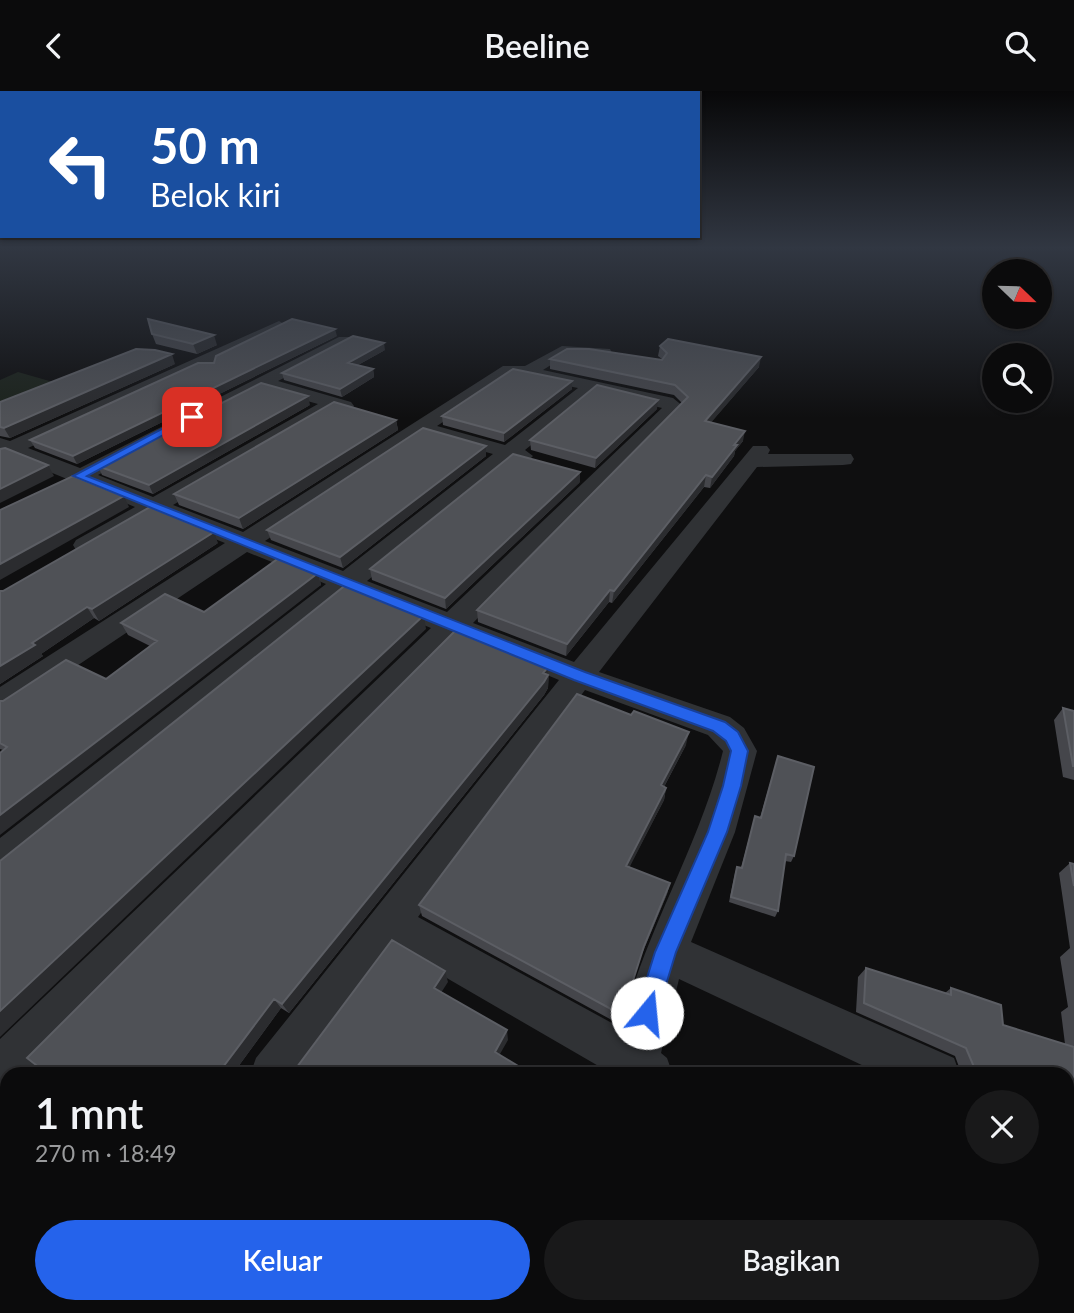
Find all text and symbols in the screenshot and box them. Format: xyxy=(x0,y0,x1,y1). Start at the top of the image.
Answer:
text: Beeline xyxy=(484,26,590,65)
icon: back xyxy=(35,27,73,65)
icon: search xyxy=(1001,27,1039,65)
text: 50 m xyxy=(150,116,260,174)
icon: left xyxy=(35,119,126,210)
text: Belok kiri xyxy=(150,175,281,214)
north arrow xyxy=(982,259,1052,329)
map controls xyxy=(982,259,1052,413)
button: search xyxy=(982,343,1052,413)
pin xyxy=(162,387,222,447)
icon: arrive xyxy=(173,398,211,436)
position arrow xyxy=(610,976,684,1050)
text: 1 mnt xyxy=(35,1088,143,1138)
button: close xyxy=(965,1090,1039,1164)
text: 270 m · 18:49 xyxy=(35,1139,177,1167)
button: Keluar xyxy=(35,1220,530,1300)
button: Bagikan xyxy=(544,1220,1039,1300)

